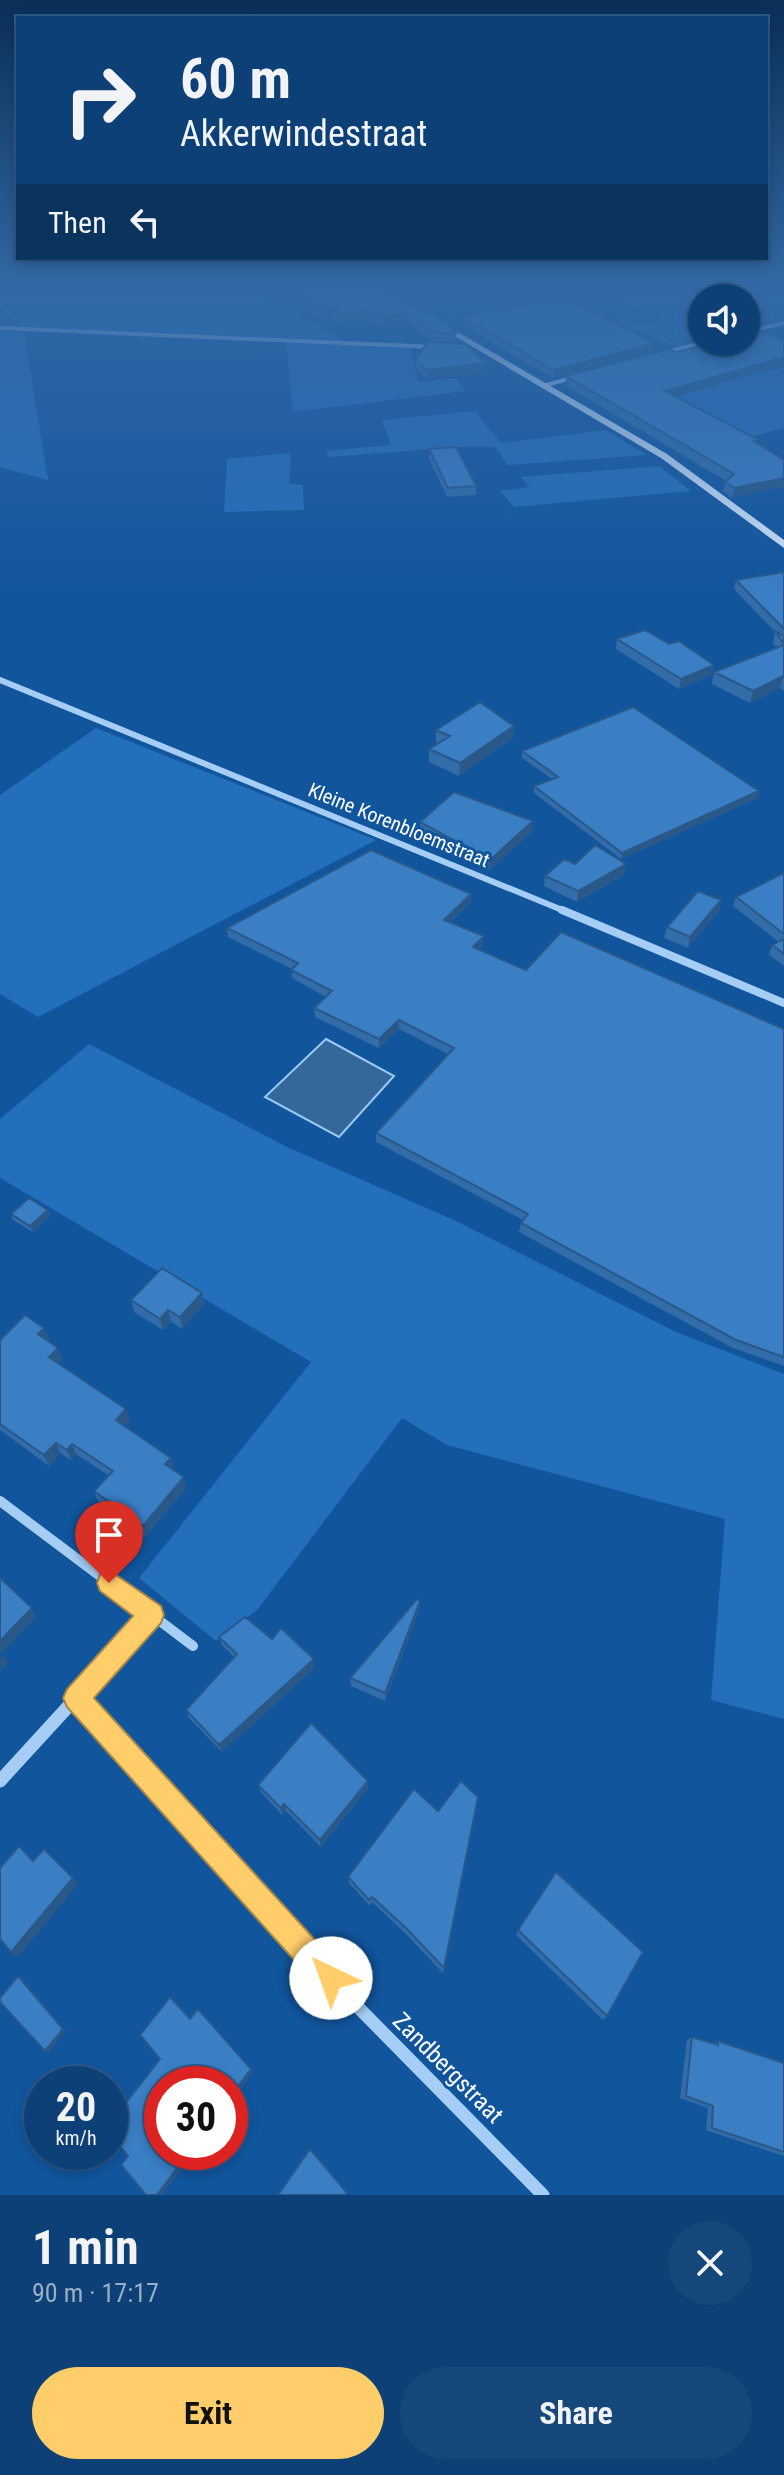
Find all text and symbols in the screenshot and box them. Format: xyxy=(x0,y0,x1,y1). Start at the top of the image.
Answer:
text: 60 m xyxy=(180,46,291,112)
icon: right xyxy=(48,48,152,152)
text: Akkerwindestraat xyxy=(180,113,427,155)
icon: left xyxy=(123,200,167,244)
text: Then xyxy=(48,205,107,240)
map controls xyxy=(688,284,760,356)
button: sound xyxy=(688,284,760,356)
street label: Kleine Korenbloemstraat xyxy=(305,778,493,872)
pin xyxy=(75,1501,143,1583)
icon: arrive xyxy=(87,1513,131,1557)
position arrow xyxy=(289,1936,373,2020)
street label: Zandbergstraat xyxy=(387,2007,509,2129)
speed limit sign: 30 xyxy=(144,2066,248,2170)
text: 20 xyxy=(56,2084,96,2131)
text: km/h xyxy=(55,2126,97,2150)
text: 1 min xyxy=(32,2219,139,2276)
button: close xyxy=(668,2221,752,2305)
text: 90 m · 17:17 xyxy=(32,2278,159,2308)
button: Exit xyxy=(32,2367,384,2459)
button: Share xyxy=(400,2367,752,2459)

